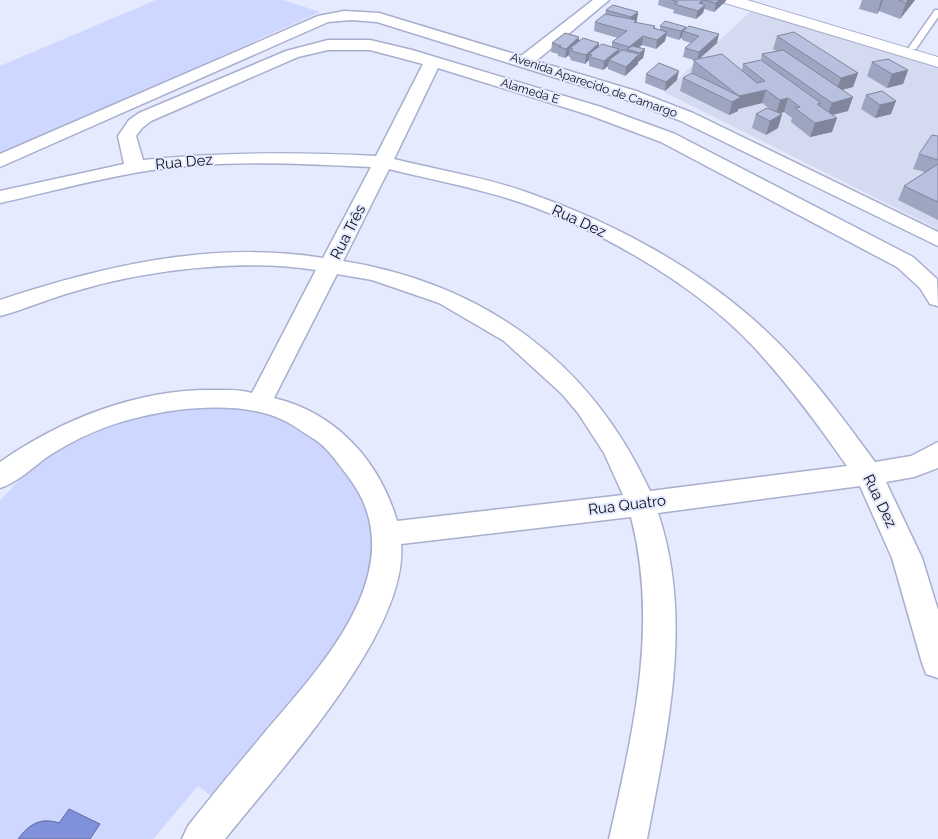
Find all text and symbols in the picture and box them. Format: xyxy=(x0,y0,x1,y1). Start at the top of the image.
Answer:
street label: Avenida Aparecido de Camargo xyxy=(509,50,679,120)
street label: Alameda E xyxy=(499,75,561,107)
street label: Rua Dez xyxy=(155,151,213,173)
street label: Rua Dez xyxy=(549,201,609,241)
street label: Rua Três xyxy=(327,202,369,262)
street label: Rua Dez xyxy=(859,471,901,531)
street label: Rua Quatro xyxy=(587,491,667,519)

